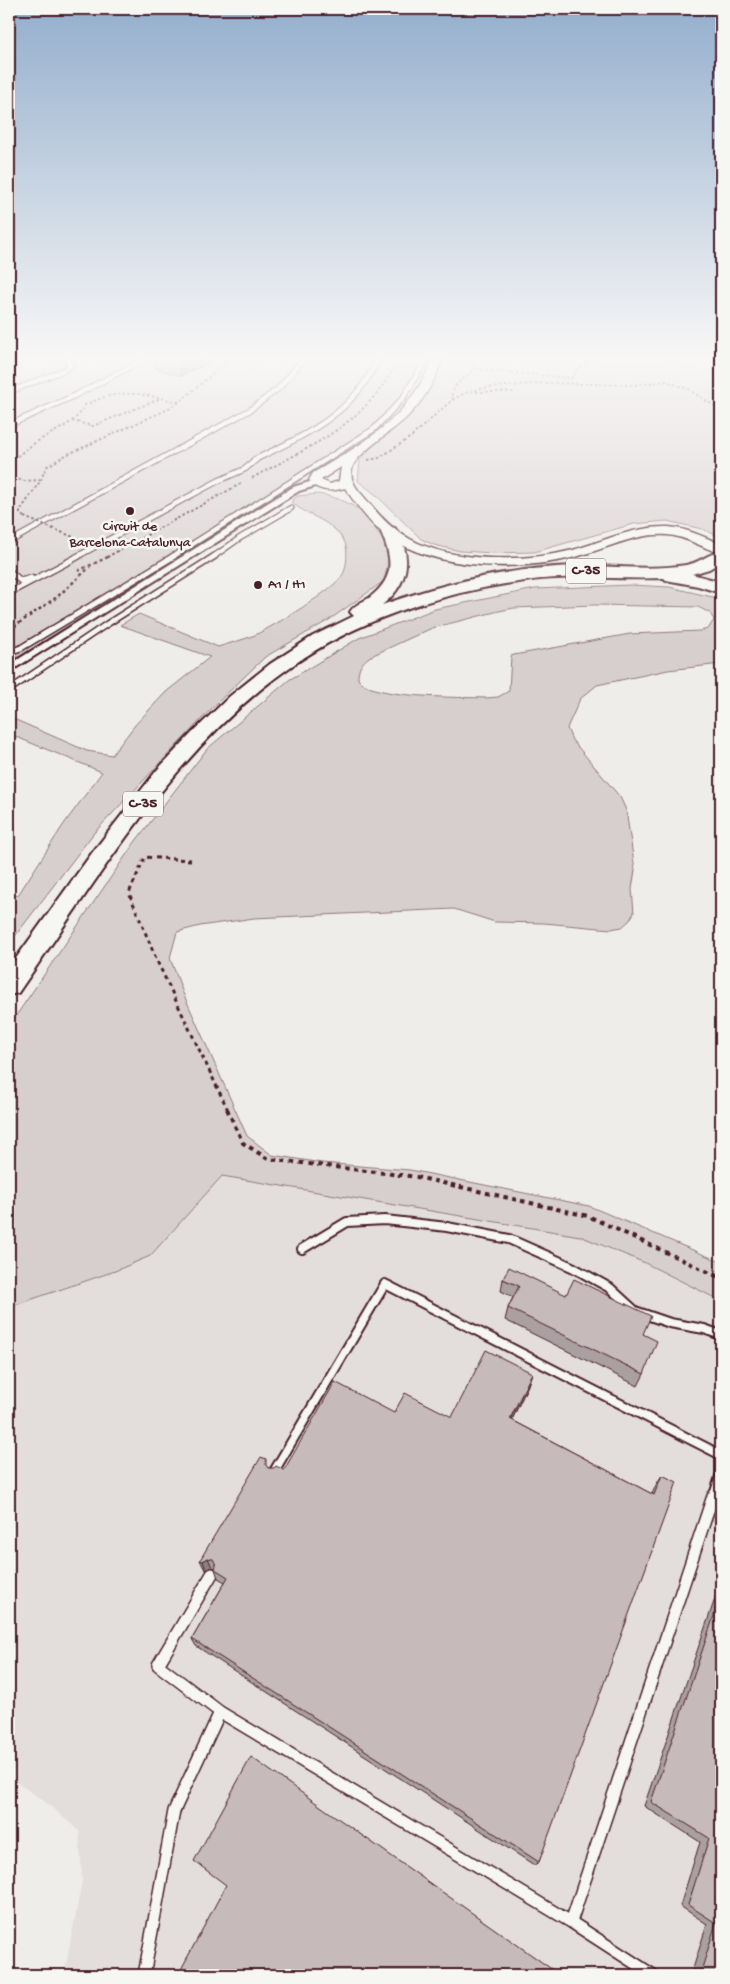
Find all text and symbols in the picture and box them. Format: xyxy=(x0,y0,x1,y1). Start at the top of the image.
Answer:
marker: Circuit de Barcelona-Catalunya xyxy=(124,505,136,517)
place label: Circuit de Barcelona-Catalunya xyxy=(69,519,192,552)
road number: C-35 xyxy=(566,558,606,584)
place label: A1 / H1 xyxy=(268,577,306,594)
marker: A1 / H1 xyxy=(252,579,264,591)
road number: C-35 xyxy=(123,792,163,816)

